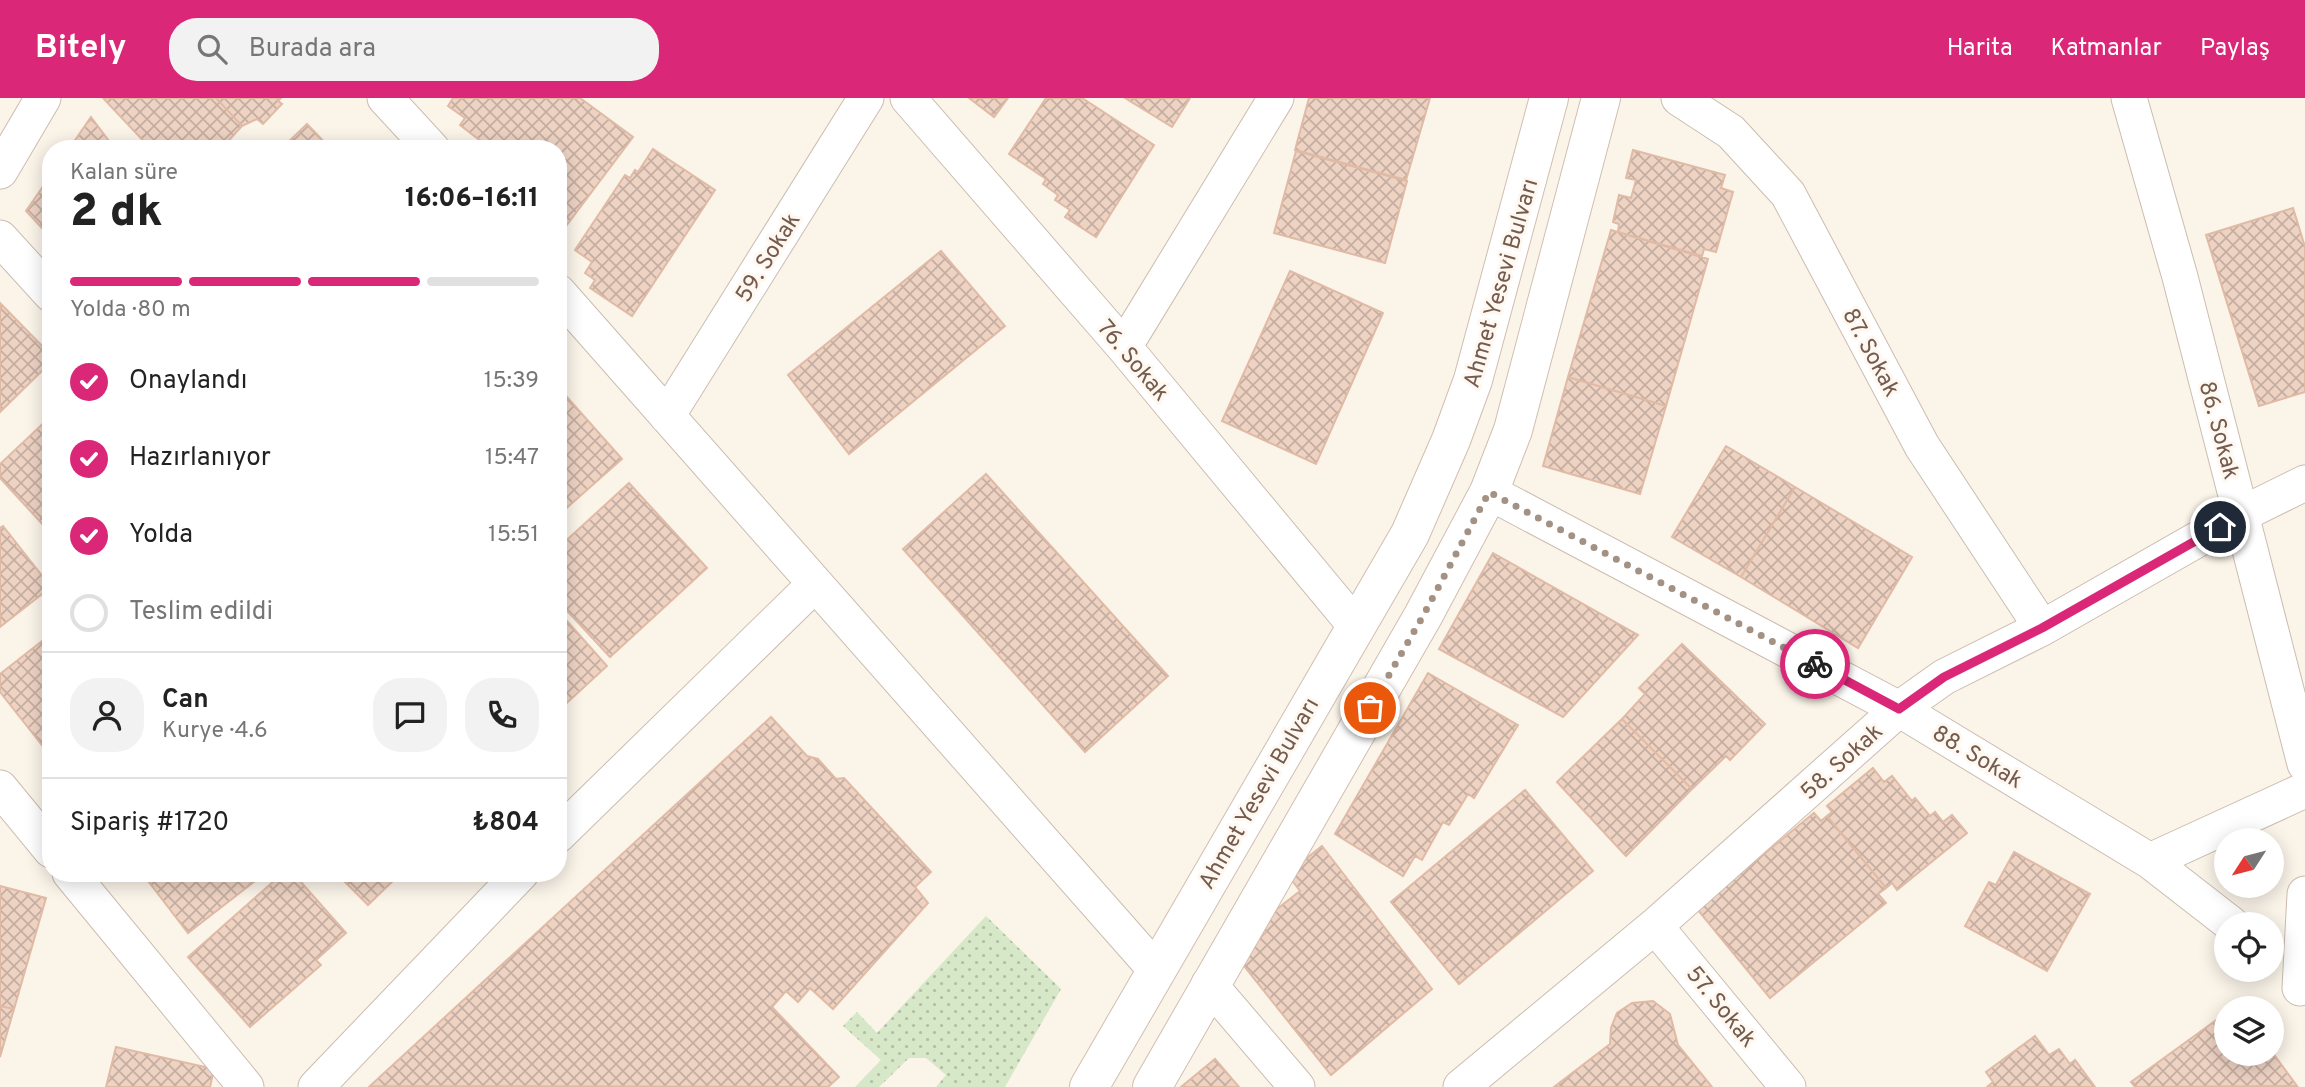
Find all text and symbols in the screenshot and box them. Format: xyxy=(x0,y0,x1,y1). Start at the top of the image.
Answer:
search box xyxy=(169,18,659,81)
text: Bitely xyxy=(35,28,127,70)
icon: search xyxy=(193,30,231,68)
text: Burada ara xyxy=(249,33,376,66)
text: Harita xyxy=(1947,34,2013,64)
text: Katmanlar xyxy=(2051,34,2162,64)
text: Paylaş xyxy=(2200,34,2270,64)
text: Kalan süre xyxy=(70,159,178,188)
street label: Ahmet Yesevi Bulvarı xyxy=(1459,176,1546,392)
text: 16:06–16:11 xyxy=(405,183,539,216)
text: 2 dk xyxy=(70,184,163,243)
street label: 59. Sokak xyxy=(730,208,808,309)
text: Yolda · 80 m xyxy=(70,296,191,325)
street label: 87. Sokak xyxy=(1834,304,1905,402)
street label: 76. Sokak xyxy=(1090,315,1174,408)
icon: check xyxy=(70,363,108,401)
text: Onaylandı xyxy=(129,365,247,398)
text: 15:39 xyxy=(484,367,539,396)
street label: 86. Sokak xyxy=(2191,378,2245,483)
icon: check xyxy=(70,440,108,478)
text: Hazırlanıyor xyxy=(129,442,271,475)
text: 15:47 xyxy=(485,444,539,473)
pin xyxy=(2190,497,2250,557)
icon: home xyxy=(2201,508,2239,546)
icon: check xyxy=(70,517,108,555)
text: Yolda xyxy=(129,519,193,552)
text: 15:51 xyxy=(488,521,539,550)
text: Teslim edildi xyxy=(129,596,273,629)
courier xyxy=(1780,629,1850,699)
icon: bike xyxy=(1796,645,1834,683)
button: person xyxy=(70,678,144,752)
button: chat xyxy=(373,678,447,752)
button: phone xyxy=(465,678,539,752)
pin xyxy=(1340,678,1400,738)
text: Can xyxy=(162,684,209,717)
icon: bag xyxy=(1351,689,1389,727)
street label: Ahmet Yesevi Bulvarı xyxy=(1193,693,1327,895)
text: Kurye · 4.6 xyxy=(162,717,268,746)
street label: 58. Sokak xyxy=(1795,718,1890,807)
street label: 88. Sokak xyxy=(1926,720,2027,797)
text: Sipariş #1720 xyxy=(70,807,229,840)
text: ₺804 xyxy=(472,807,539,840)
north arrow xyxy=(2214,828,2284,898)
map controls xyxy=(2214,828,2284,1066)
button: locate xyxy=(2214,912,2284,982)
street label: 57. Sokak xyxy=(1678,961,1762,1054)
button: layers xyxy=(2214,996,2284,1066)

